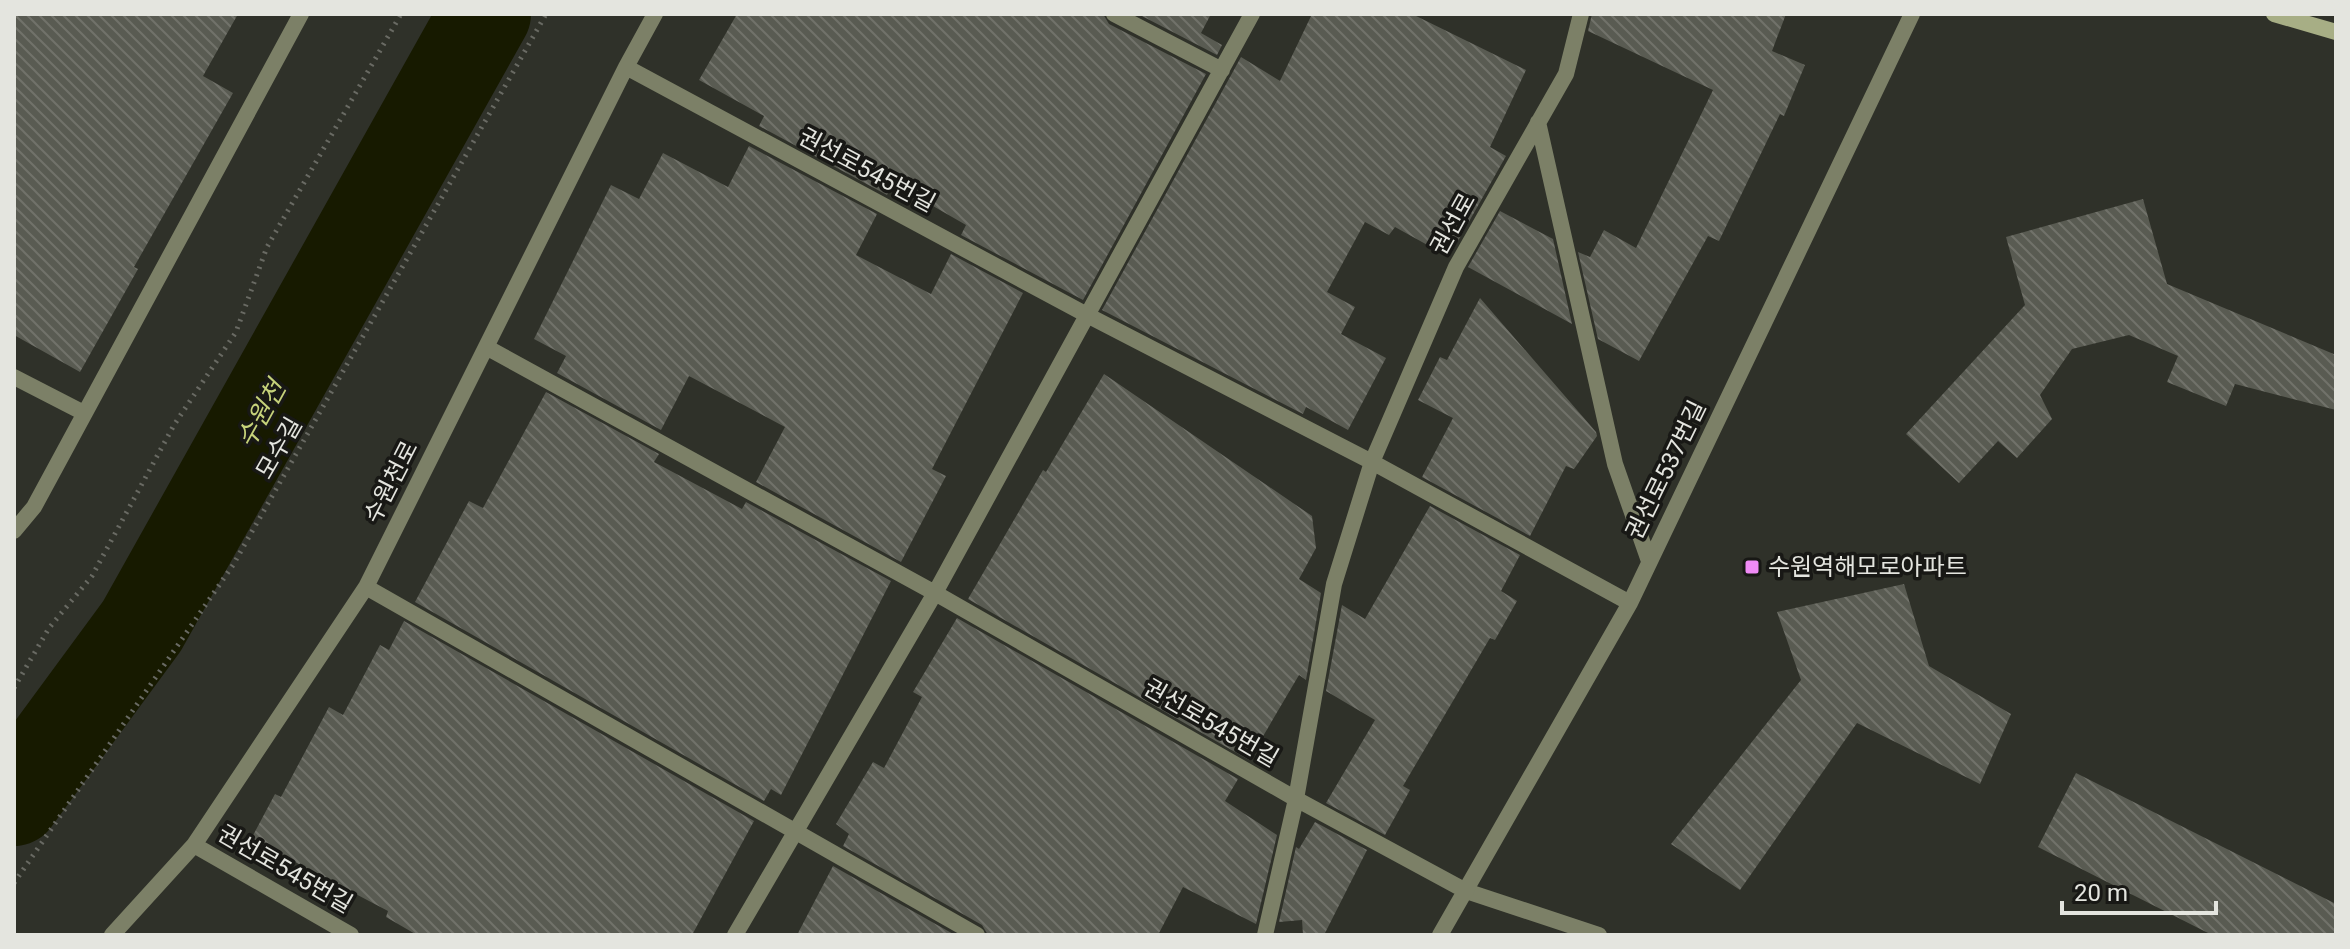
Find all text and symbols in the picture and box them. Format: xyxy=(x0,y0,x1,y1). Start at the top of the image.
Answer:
street label: 권선로545번길 xyxy=(794,122,940,218)
street label: 권선로 xyxy=(1425,188,1481,260)
water label: 수원천 xyxy=(230,373,293,453)
street label: 권선로537번길 xyxy=(1620,396,1712,544)
street label: 모수길 xyxy=(250,412,308,484)
street label: 수원천로 xyxy=(358,436,424,528)
place label: 수원역해모로아파트 xyxy=(1768,553,1967,581)
marker: 수원역해모로아파트 xyxy=(1743,558,1761,576)
street label: 권선로545번길 xyxy=(1139,673,1283,773)
street label: 권선로545번길 xyxy=(213,819,357,919)
scale bar xyxy=(2062,865,2216,915)
text: 20 m xyxy=(2074,879,2128,907)

